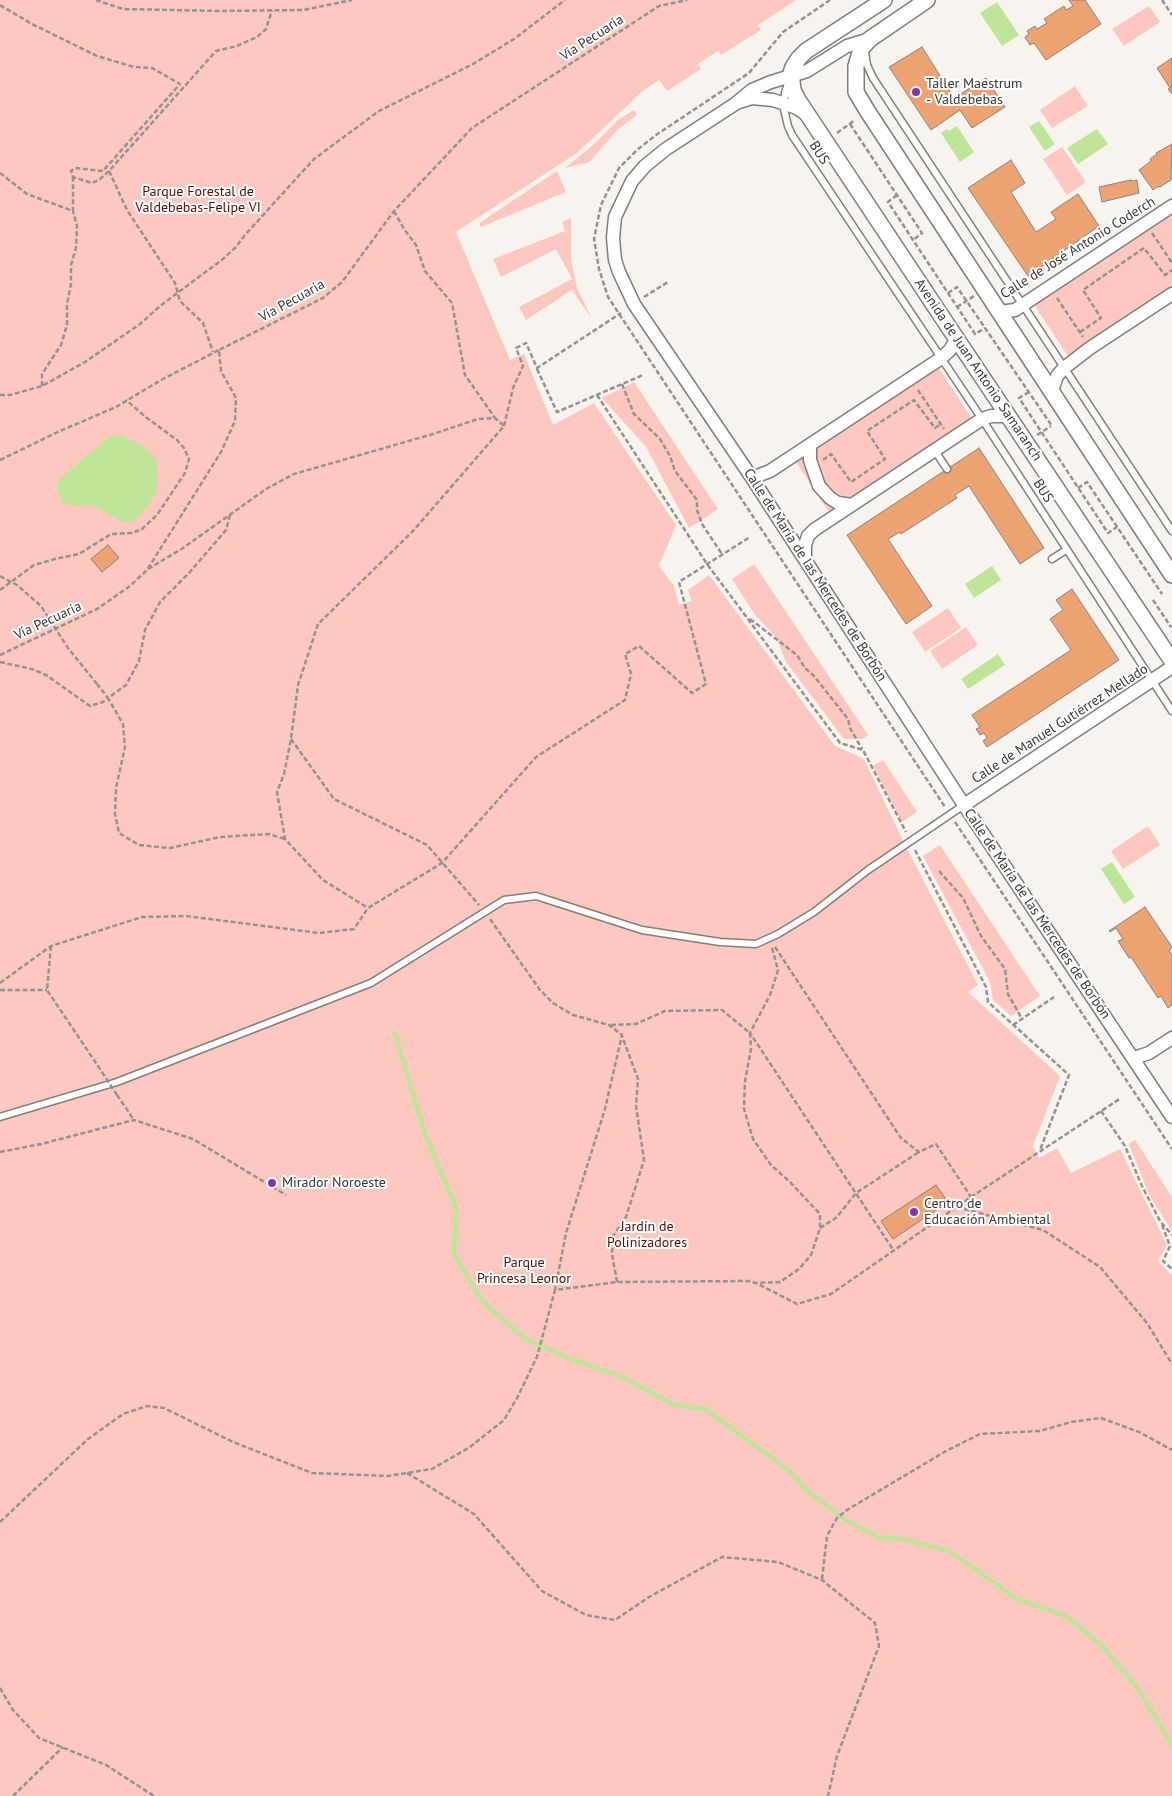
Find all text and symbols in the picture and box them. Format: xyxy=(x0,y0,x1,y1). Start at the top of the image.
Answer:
street label: Vía Pecuaria xyxy=(557,11,627,65)
place label: Taller Maestrum - Valdebebas xyxy=(926,76,1022,108)
marker: Taller Maestrum - Valdebebas xyxy=(910,86,922,98)
street label: BUS xyxy=(805,138,833,168)
park label: Parque Forestal de Valdebebas-Felipe VI xyxy=(135,184,261,216)
street label: Calle de José Antonio Coderch xyxy=(997,193,1159,303)
street label: Vía Pecuaria xyxy=(256,276,328,326)
street label: Avenida de Juan Antonio Samaranch xyxy=(911,276,1045,464)
street label: Calle de María de las Mercedes de Borbón xyxy=(740,465,890,685)
street label: BUS xyxy=(1029,476,1057,506)
street label: Vía Pecuaria xyxy=(12,598,84,644)
street label: Calle de Manuel Gutiérrez Mellado xyxy=(969,661,1151,787)
street label: Calle de María de las Mercedes de Borbón xyxy=(960,806,1114,1022)
place label: Mirador Noroeste xyxy=(282,1175,386,1191)
marker: Mirador Noroeste xyxy=(266,1177,278,1189)
place label: Centro de Educación Ambiental xyxy=(924,1196,1050,1228)
marker: Centro de Educación Ambiental xyxy=(908,1206,920,1218)
park label: Jardín de Polinizadores xyxy=(607,1219,687,1252)
park label: Parque Princesa Leonor xyxy=(477,1255,571,1288)

